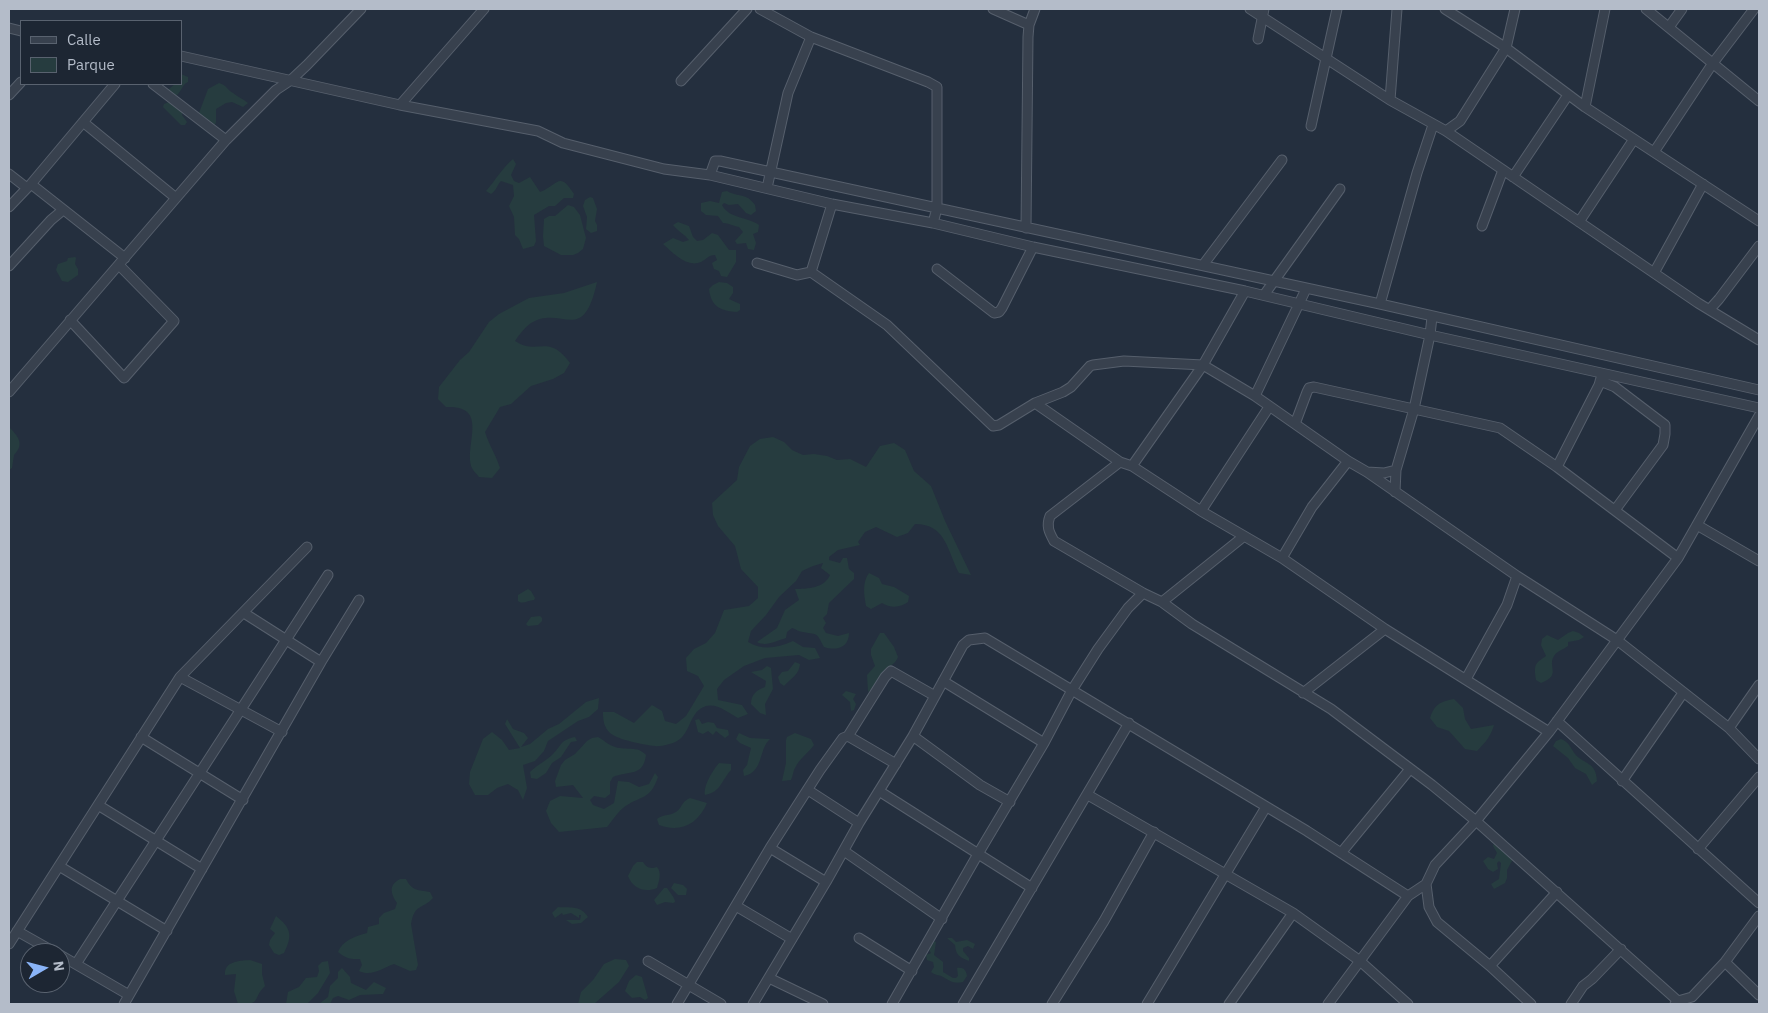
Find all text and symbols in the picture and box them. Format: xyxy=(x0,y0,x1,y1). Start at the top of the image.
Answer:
legend xyxy=(20,20,182,85)
text: Calle xyxy=(67,30,101,49)
text: Parque xyxy=(67,55,115,74)
north arrow xyxy=(20,943,70,993)
text: N xyxy=(49,960,68,972)

